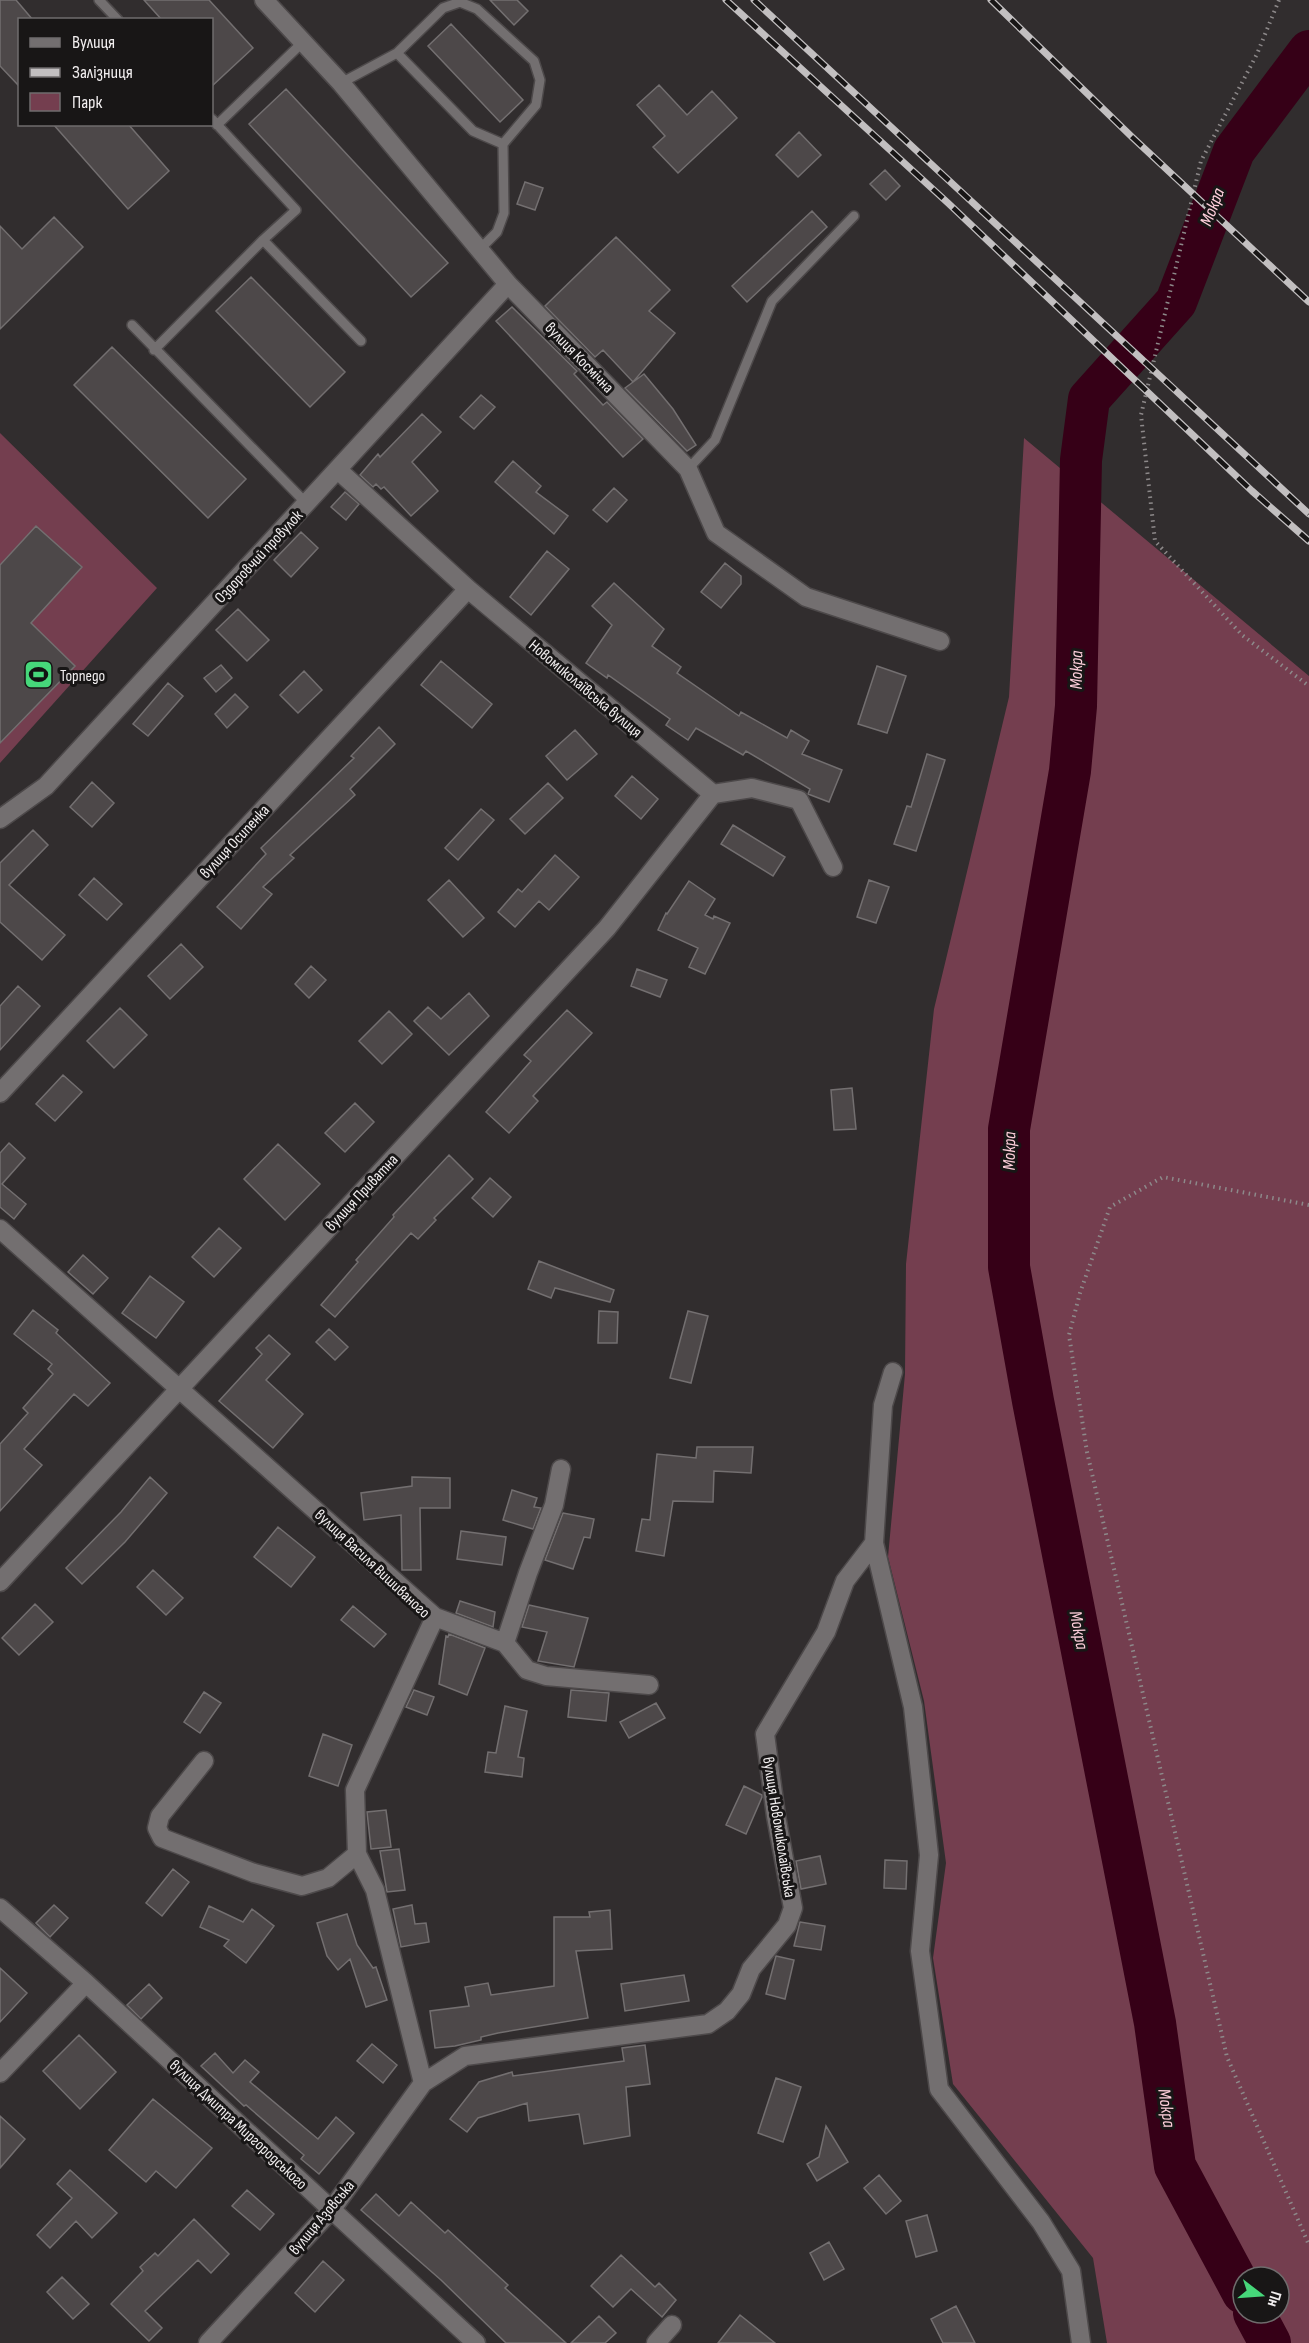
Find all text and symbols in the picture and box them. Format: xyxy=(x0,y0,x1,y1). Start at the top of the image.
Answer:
legend xyxy=(18,18,213,126)
text: Вулиця xyxy=(72,32,115,53)
text: Залізниця xyxy=(72,62,133,83)
text: Парк xyxy=(72,92,103,113)
water label: Мокра xyxy=(1196,185,1230,229)
street label: вулиця Космічна xyxy=(541,319,617,397)
street label: Оздоровчий провулок xyxy=(211,506,308,608)
street label: Новомиколаївська вулиця xyxy=(524,636,646,742)
water label: Мокра xyxy=(1066,650,1087,690)
sports icon: Торпедо xyxy=(23,659,55,691)
place label: Торпедо xyxy=(60,667,105,686)
street label: вулиця Осипенка xyxy=(196,801,274,883)
water label: Мокра xyxy=(999,1131,1020,1171)
street label: вулиця Приватна xyxy=(322,1151,402,1235)
street label: вулиця Василя Вишиваного xyxy=(310,1506,434,1622)
water label: Мокра xyxy=(1064,1609,1093,1652)
street label: вулиця Новомиколаївська xyxy=(758,1756,799,1899)
street label: вулиця Дмитра Миргородського xyxy=(165,2056,311,2194)
water label: Мокра xyxy=(1153,2087,1180,2130)
street label: вулиця Азовська xyxy=(286,2177,359,2259)
north arrow xyxy=(1231,2265,1291,2325)
text: Пн xyxy=(1263,2289,1285,2309)

